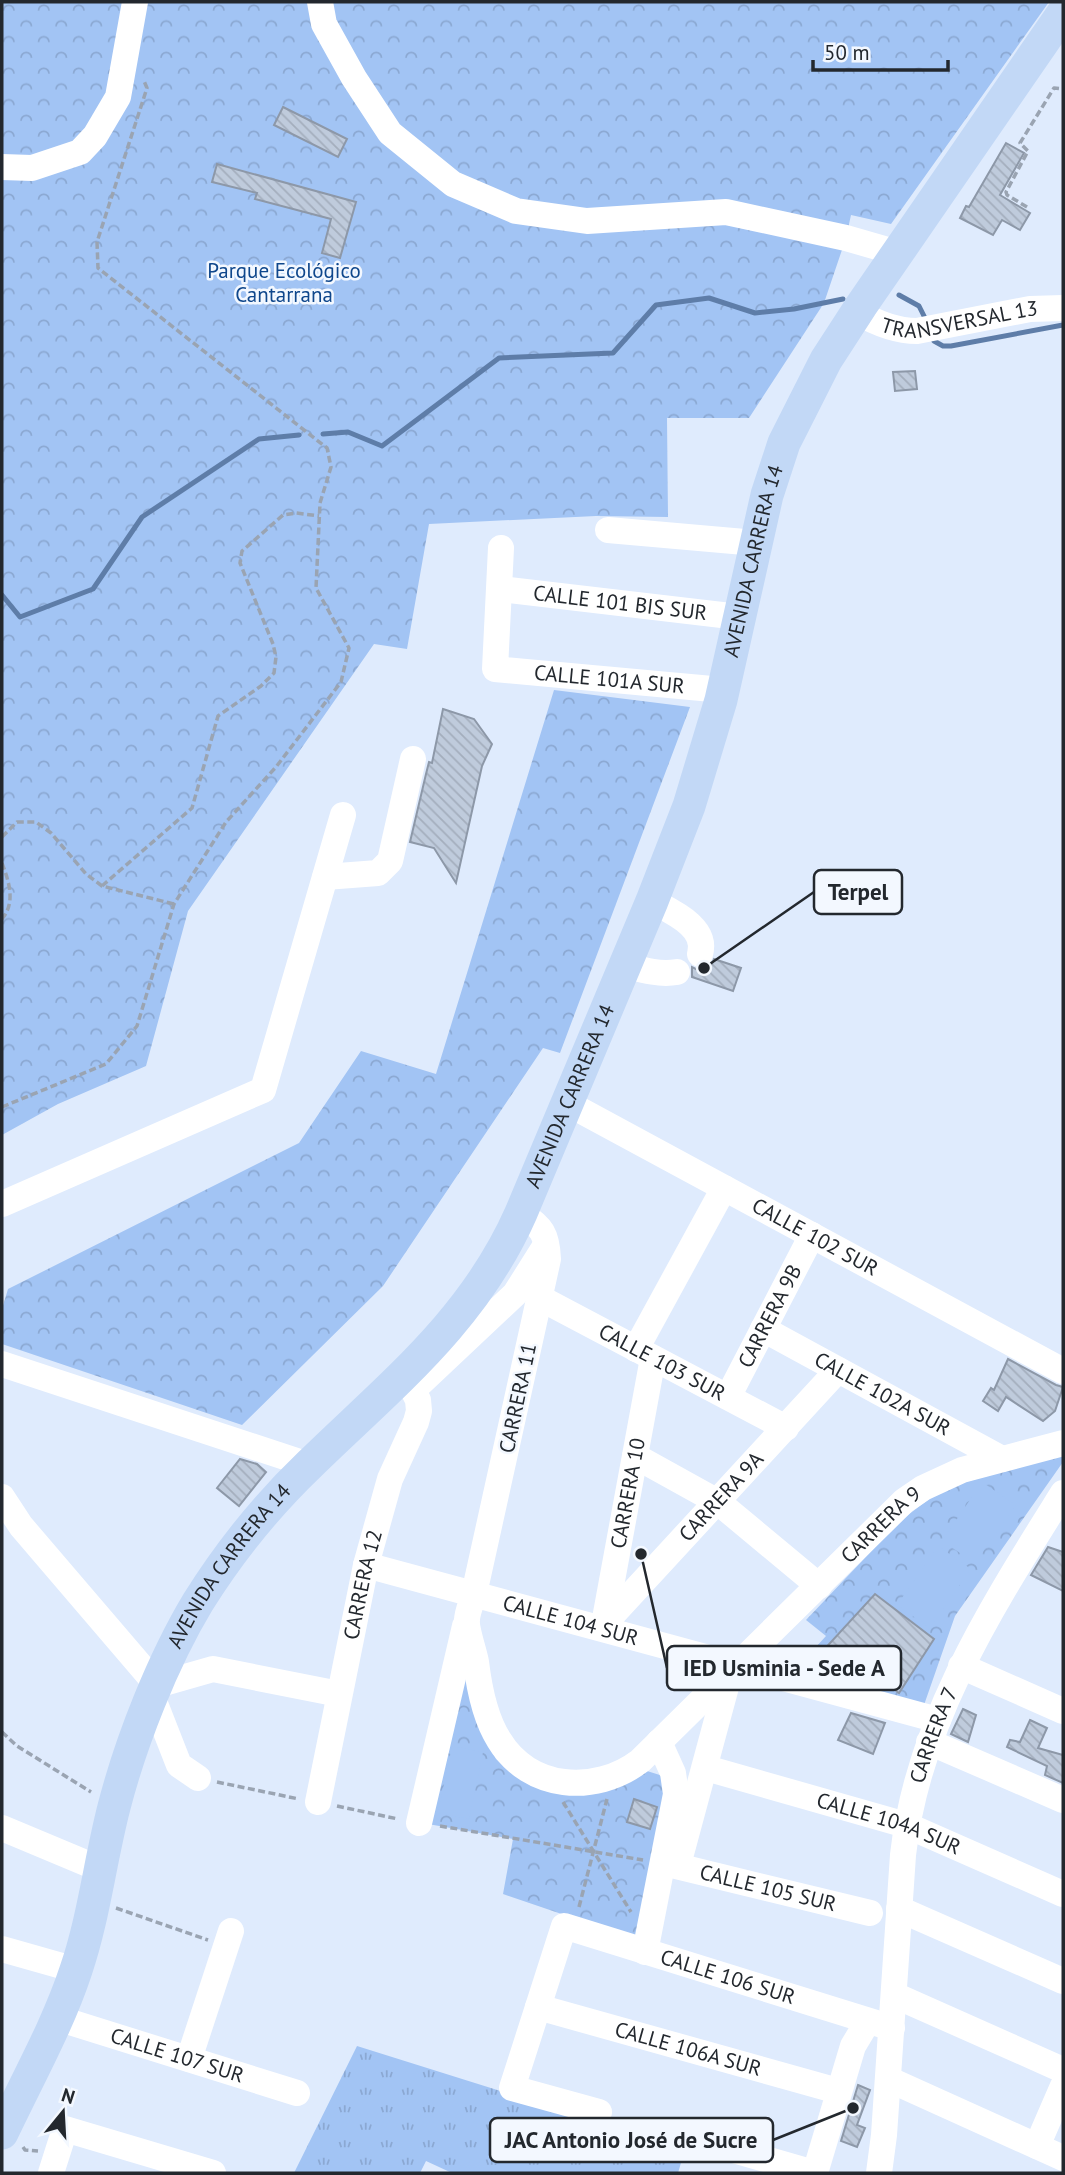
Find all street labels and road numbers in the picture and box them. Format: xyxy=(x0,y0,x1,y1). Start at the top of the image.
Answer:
street label: TRANSVERSAL 13 xyxy=(878,295,1038,344)
street label: AVENIDA CARRERA 14 xyxy=(717,461,789,660)
street label: CALLE 101 BIS SUR xyxy=(532,579,709,626)
street label: CALLE 101A SUR xyxy=(533,659,686,699)
street label: AVENIDA CARRERA 14 xyxy=(519,1000,620,1192)
street label: CALLE 102 SUR xyxy=(747,1192,883,1282)
street label: CARRERA 9B xyxy=(732,1260,807,1372)
street label: CALLE 103 SUR xyxy=(594,1317,730,1407)
street label: CARRERA 11 xyxy=(493,1340,542,1455)
street label: CALLE 102A SUR xyxy=(810,1346,956,1441)
street label: CARRERA 10 xyxy=(604,1436,651,1551)
street label: CARRERA 9A xyxy=(673,1445,769,1547)
street label: AVENIDA CARRERA 14 xyxy=(161,1477,296,1653)
street label: CARRERA 9 xyxy=(835,1480,926,1569)
street label: CARRERA 12 xyxy=(337,1526,388,1642)
street label: CALLE 104 SUR xyxy=(500,1589,642,1651)
street label: CARRERA 7 xyxy=(903,1683,963,1786)
street label: CALLE 104A SUR xyxy=(813,1786,965,1860)
street label: CALLE 105 SUR xyxy=(697,1858,839,1917)
street label: CALLE 106 SUR xyxy=(657,1943,799,2010)
street label: CALLE 106A SUR xyxy=(612,2015,765,2082)
street label: CALLE 107 SUR xyxy=(107,2022,248,2089)

